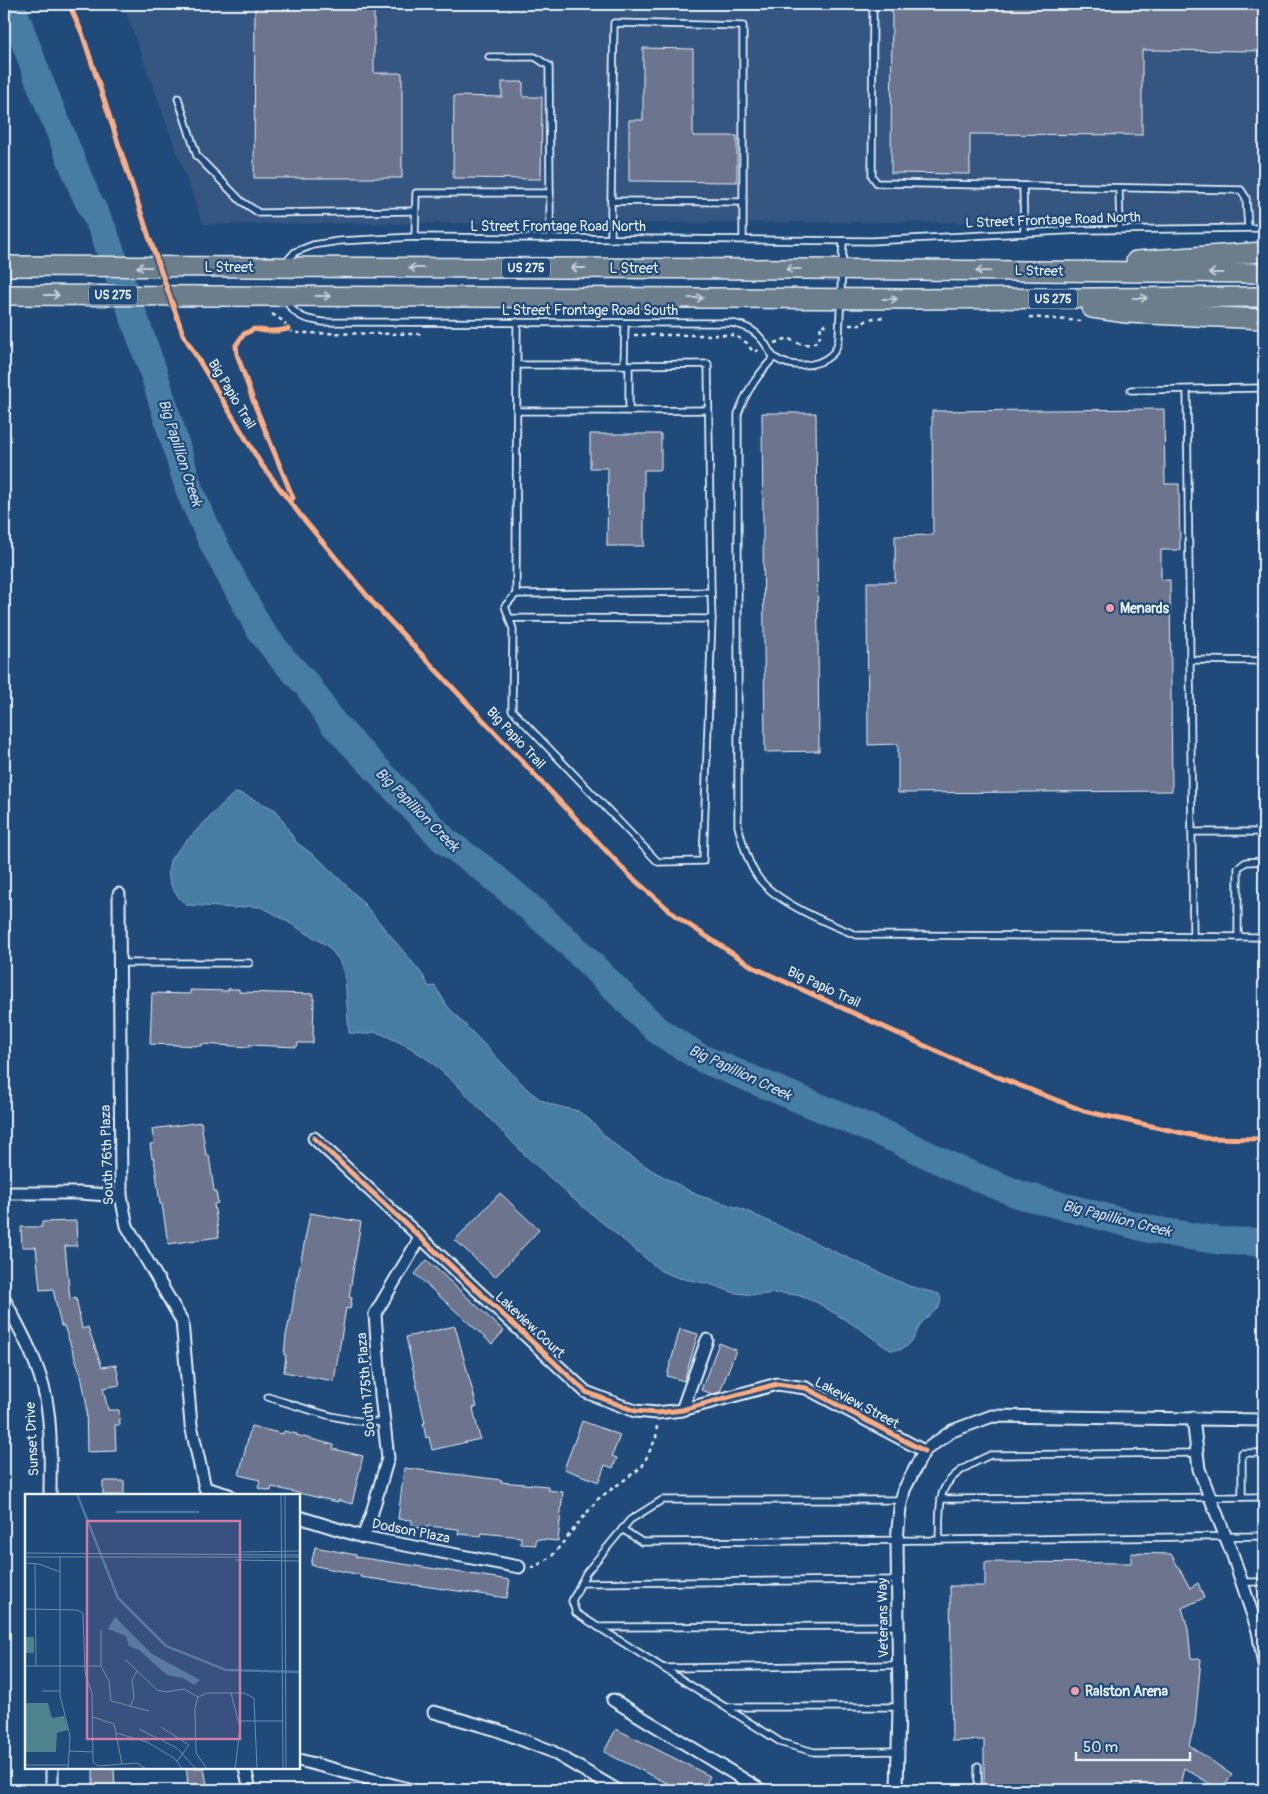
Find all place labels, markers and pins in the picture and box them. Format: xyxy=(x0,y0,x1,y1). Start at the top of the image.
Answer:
place label: Menards xyxy=(1120,600,1170,617)
marker: Menards xyxy=(1104,602,1116,614)
place label: Ralston Arena xyxy=(1085,1683,1169,1700)
marker: Ralston Arena xyxy=(1069,1685,1081,1697)

